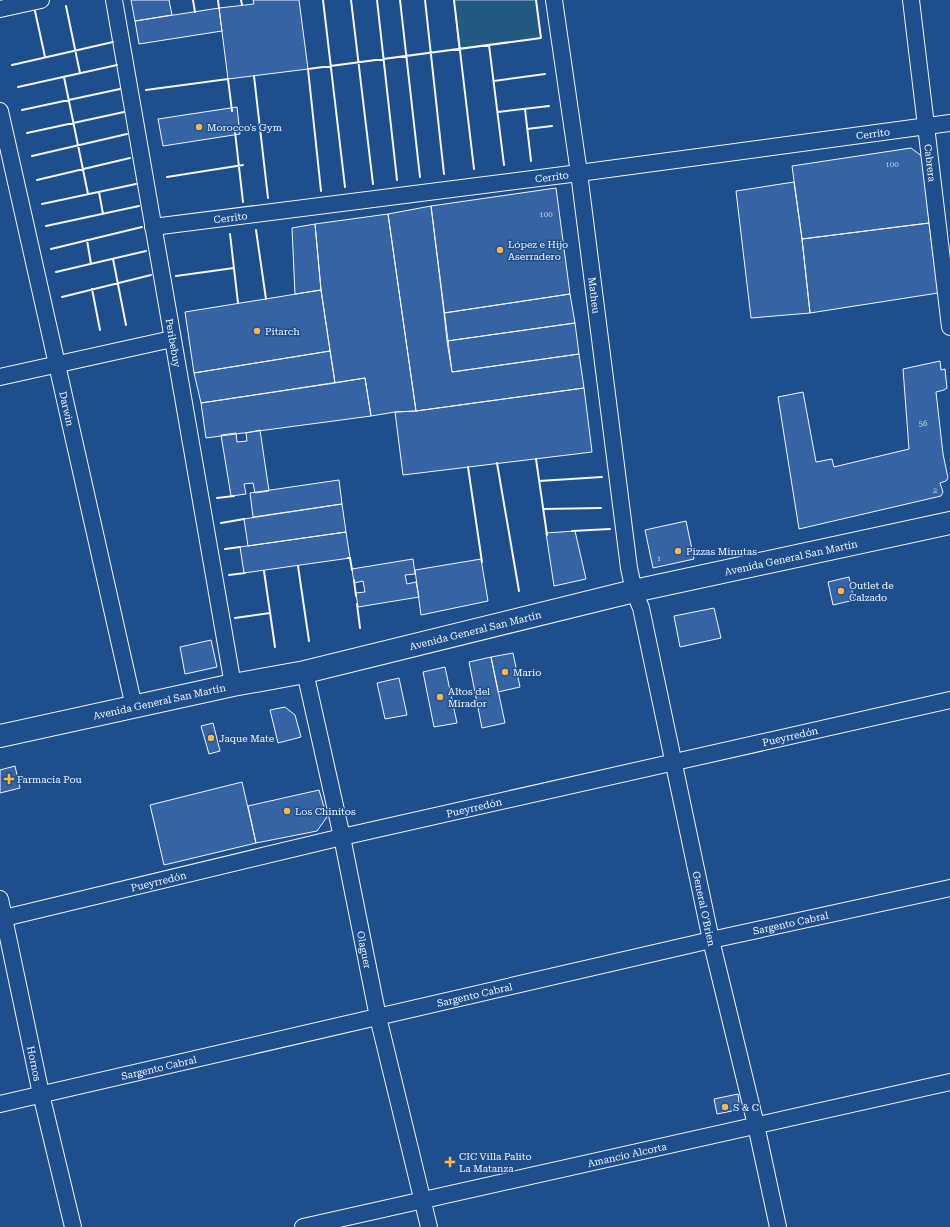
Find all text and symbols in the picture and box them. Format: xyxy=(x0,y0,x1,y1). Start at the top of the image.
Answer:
marker: Morocco's Gym xyxy=(194,122,204,132)
place label: Morocco's Gym xyxy=(207,122,282,133)
street label: Cerrito xyxy=(855,126,891,142)
street label: Cabrera xyxy=(922,143,938,183)
house number: 100 xyxy=(885,160,899,169)
street label: Cerrito xyxy=(534,169,569,185)
street label: Cerrito xyxy=(213,210,248,225)
house number: 100 xyxy=(539,210,553,219)
place label: López e Hijo Aserradero xyxy=(508,239,568,262)
marker: López e Hijo Aserradero xyxy=(495,245,505,255)
street label: Matheu xyxy=(586,276,602,315)
street label: Peribebuy xyxy=(163,318,183,368)
marker: Pitarch xyxy=(252,326,262,336)
place label: Pitarch xyxy=(265,326,300,337)
street label: Darwin xyxy=(57,390,76,428)
house number: 56 xyxy=(919,419,928,428)
house number: 2 xyxy=(933,486,938,495)
street label: Avenida General San Martín xyxy=(724,538,859,577)
marker: Pizzas Minutas xyxy=(673,546,683,556)
place label: Pizzas Minutas xyxy=(686,546,757,557)
house number: 1 xyxy=(657,554,662,563)
place label: Outlet de Calzado xyxy=(849,580,894,603)
marker: Outlet de Calzado xyxy=(836,586,846,596)
street label: Avenida General San Martín xyxy=(408,609,543,652)
marker: Mario xyxy=(500,667,510,677)
place label: Mario xyxy=(513,667,541,678)
street label: Avenida General San Martín xyxy=(92,682,227,721)
place label: Altos del Mirador xyxy=(448,686,490,709)
marker: Altos del Mirador xyxy=(435,692,445,702)
street label: Pueyrredón xyxy=(761,725,820,748)
marker: Jaque Mate xyxy=(206,733,216,743)
place label: Jaque Mate xyxy=(219,733,275,744)
marker: Farmacia Pou xyxy=(4,774,14,784)
place label: Farmacia Pou xyxy=(17,774,83,785)
street label: Pueyrredón xyxy=(445,796,504,819)
marker: Los Chinitos xyxy=(282,806,292,816)
place label: Los Chinitos xyxy=(295,806,356,817)
street label: Pueyrredón xyxy=(130,869,188,893)
street label: General O'Brien xyxy=(691,870,717,948)
street label: Sargento Cabral xyxy=(752,910,829,937)
street label: Olaguer xyxy=(355,930,373,969)
street label: Sargento Cabral xyxy=(436,981,513,1009)
street label: Hornos xyxy=(25,1045,43,1082)
street label: Sargento Cabral xyxy=(120,1054,198,1082)
marker: S & C xyxy=(720,1102,730,1112)
place label: S & C xyxy=(733,1102,759,1113)
street label: Amancio Alcorta xyxy=(586,1141,668,1169)
place label: CIC Villa Palito La Matanza xyxy=(459,1151,532,1174)
marker: CIC Villa Palito La Matanza xyxy=(444,1156,456,1168)

